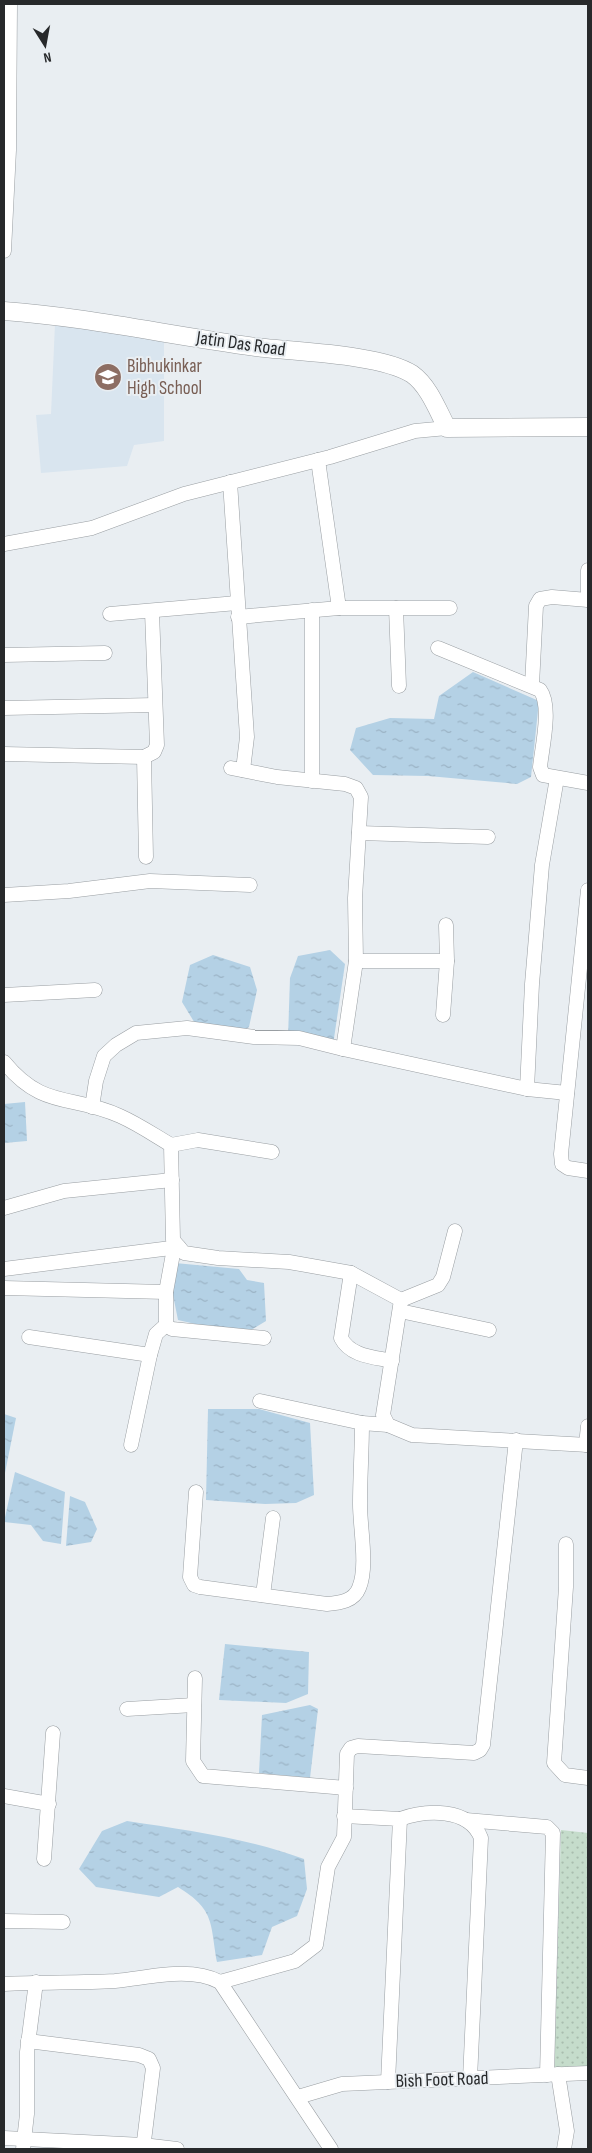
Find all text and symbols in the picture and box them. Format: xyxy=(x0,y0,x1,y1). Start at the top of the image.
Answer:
north arrow xyxy=(20,20,70,70)
text: N xyxy=(42,48,53,66)
street label: Jatin Das Road xyxy=(194,326,287,362)
place label: Bibhukinkar High School xyxy=(127,355,202,400)
school or university icon: Bibhukinkar High School xyxy=(93,362,123,392)
street label: Bish Foot Road xyxy=(395,2067,489,2093)

